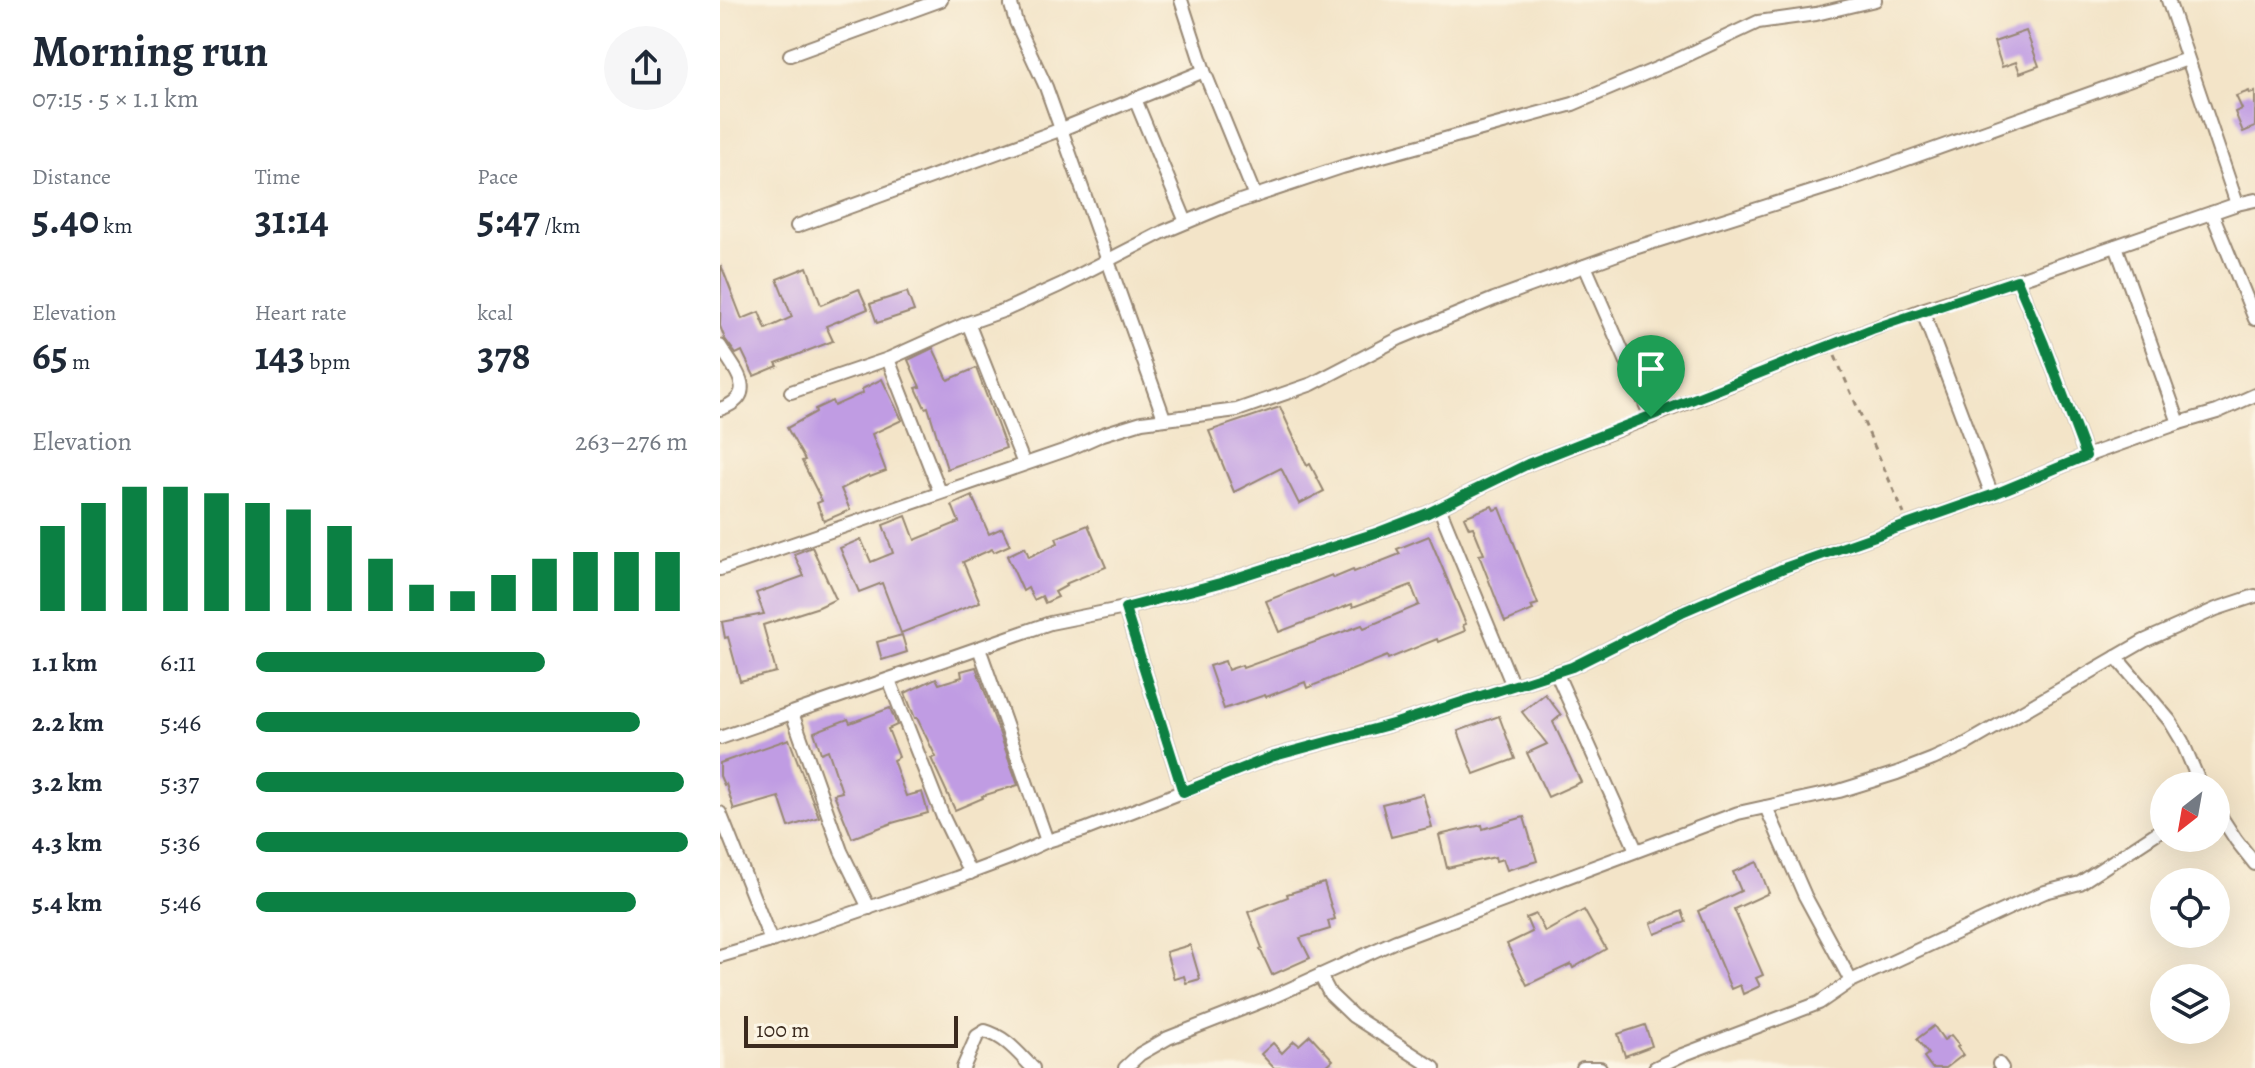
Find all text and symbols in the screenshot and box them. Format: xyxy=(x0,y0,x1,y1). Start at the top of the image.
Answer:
text: Morning run xyxy=(32,21,268,81)
button: share xyxy=(604,26,688,110)
text: 07:15 · 5 × 1.1 km xyxy=(32,81,199,116)
text: Distance xyxy=(32,162,111,192)
text: Time xyxy=(255,162,300,192)
text: Pace xyxy=(477,162,518,192)
text: 5.40 xyxy=(32,192,99,247)
text: 31:14 xyxy=(255,192,329,247)
text: 5:47 xyxy=(477,192,540,247)
text: km xyxy=(99,211,133,241)
text: /km xyxy=(540,211,581,241)
text: Elevation xyxy=(32,298,116,328)
text: Heart rate xyxy=(255,298,347,328)
text: kcal xyxy=(477,298,513,328)
text: 65 xyxy=(32,328,68,383)
text: 143 xyxy=(255,328,305,383)
text: 378 xyxy=(477,328,531,383)
pin xyxy=(1617,335,1685,417)
text: m xyxy=(68,347,90,377)
text: bpm xyxy=(305,347,350,377)
icon: arrive xyxy=(1629,347,1673,391)
text: Elevation xyxy=(32,424,132,459)
text: 263–276 m xyxy=(575,424,688,459)
text: 1.1 km xyxy=(32,645,98,680)
text: 6:11 xyxy=(160,645,196,680)
text: 2.2 km xyxy=(32,705,104,740)
text: 5:46 xyxy=(160,705,201,740)
text: 3.2 km xyxy=(32,765,103,800)
text: 5:37 xyxy=(160,765,199,800)
north arrow xyxy=(2150,772,2230,852)
map controls xyxy=(2150,772,2230,1044)
text: 4.3 km xyxy=(32,825,102,860)
text: 5:36 xyxy=(160,825,200,860)
button: locate xyxy=(2150,868,2230,948)
text: 5.4 km xyxy=(32,885,102,920)
text: 5:46 xyxy=(160,885,201,920)
button: layers xyxy=(2150,964,2230,1044)
scale bar xyxy=(744,1012,958,1048)
text: 100 m xyxy=(756,1015,810,1045)

